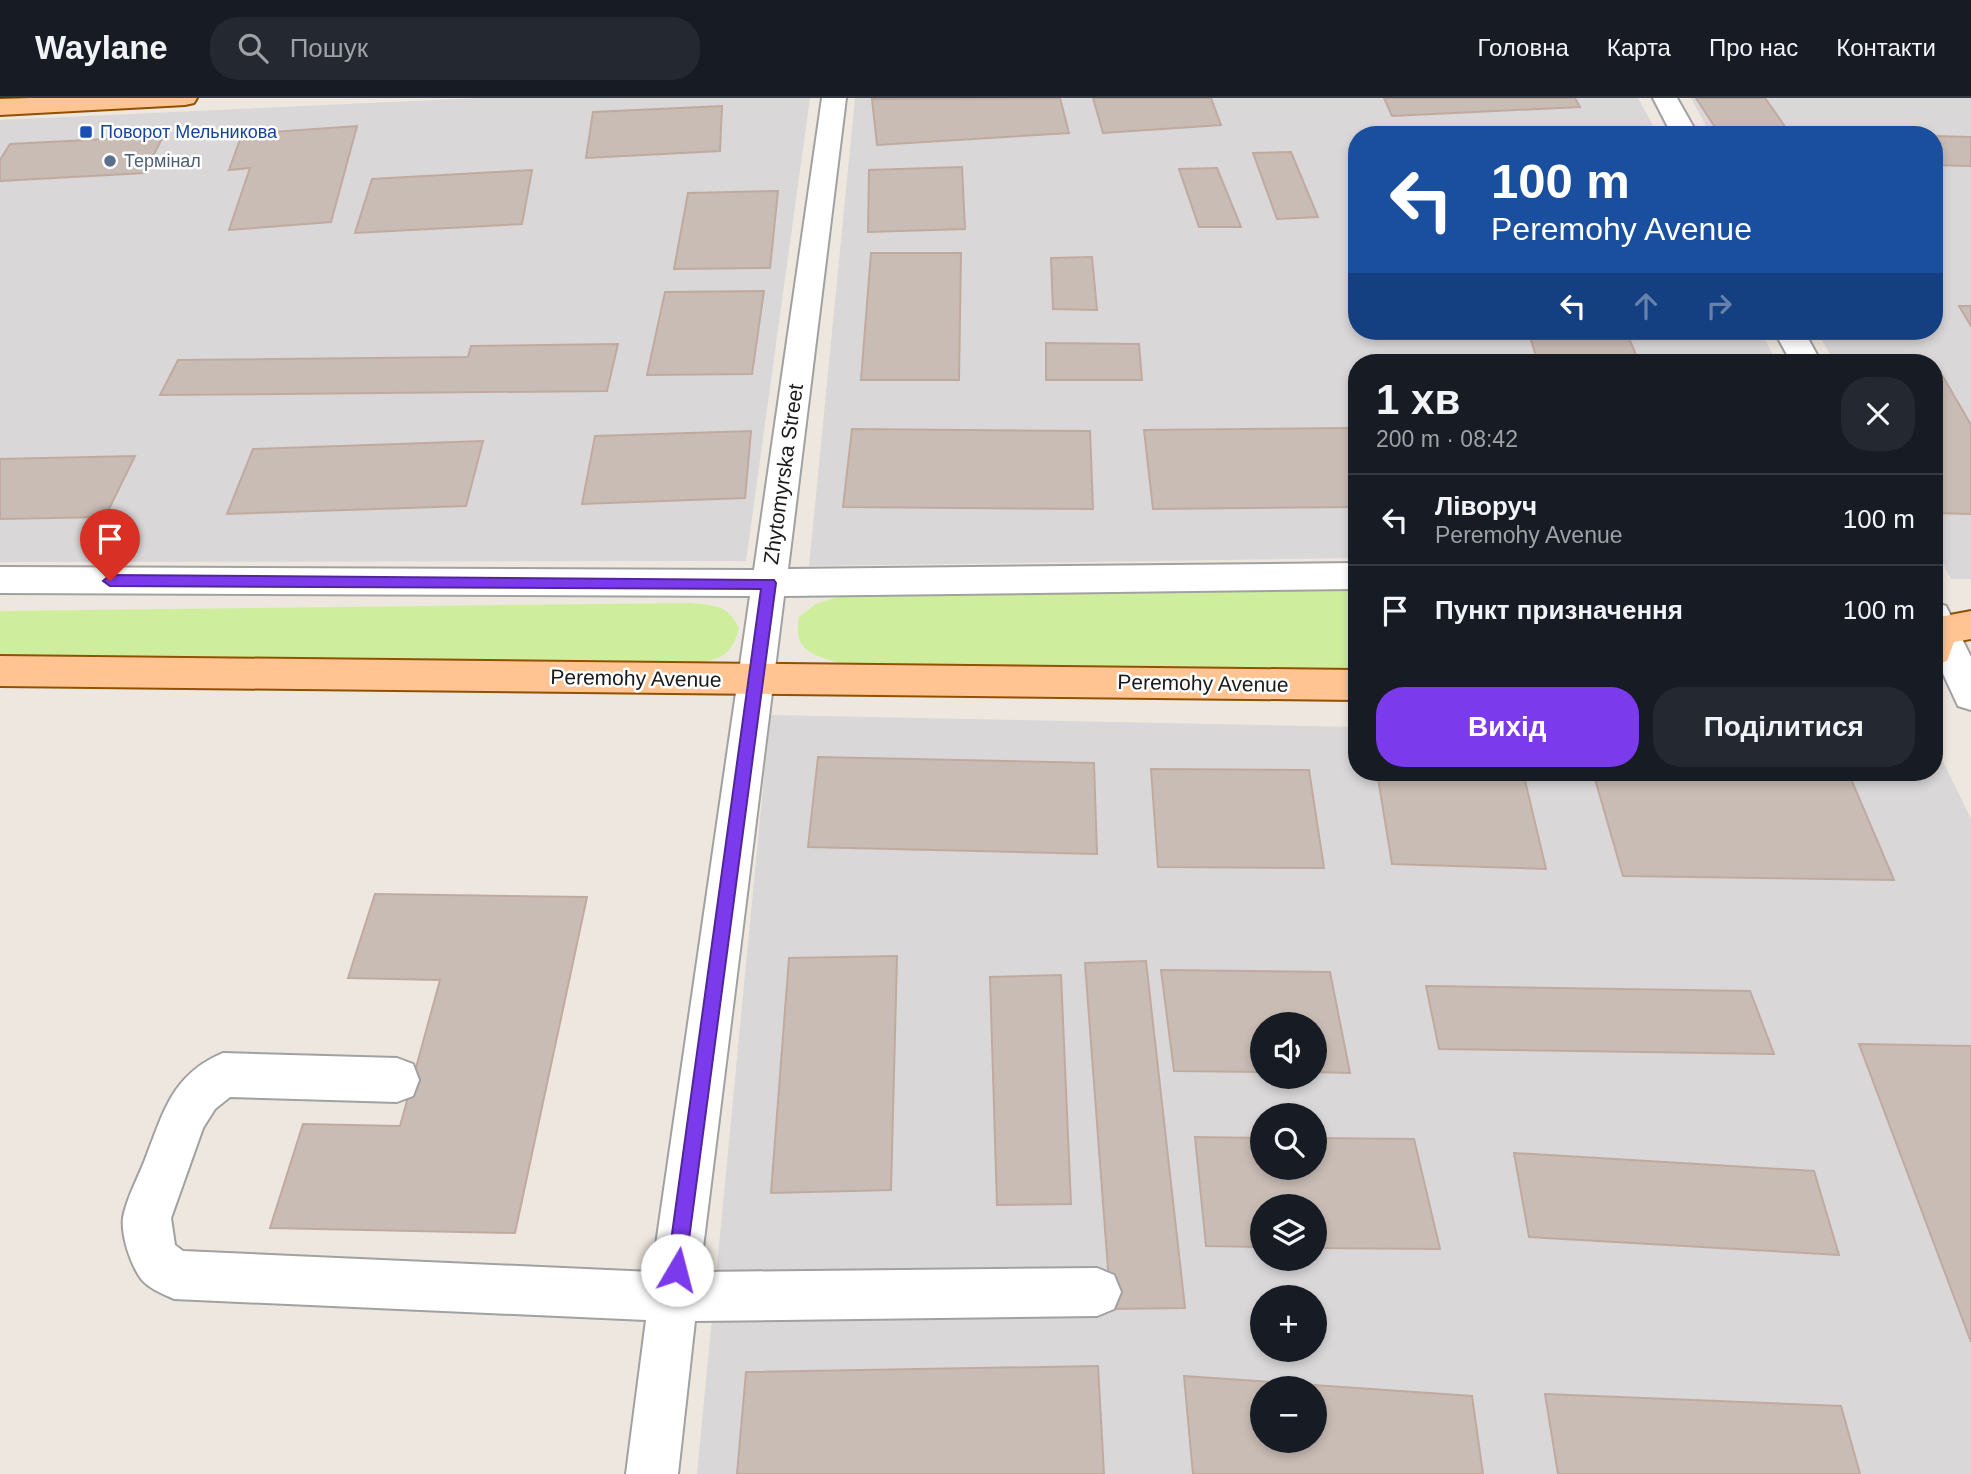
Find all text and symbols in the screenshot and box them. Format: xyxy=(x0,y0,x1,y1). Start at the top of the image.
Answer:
search box xyxy=(210,17,700,80)
text: Waylane xyxy=(35,29,168,66)
icon: search xyxy=(234,29,272,67)
text: Пошук xyxy=(290,33,368,63)
text: Головна xyxy=(1478,34,1569,61)
text: Карта xyxy=(1607,34,1671,61)
text: Про нас xyxy=(1709,34,1798,61)
text: Контакти xyxy=(1836,34,1936,61)
place label: Поворот Мельникова xyxy=(100,122,278,142)
marker: Поворот Мельникова xyxy=(78,124,94,140)
place label: Термінал xyxy=(124,151,201,171)
marker: Термінал xyxy=(102,153,118,169)
icon: left xyxy=(1376,154,1467,245)
text: 100 m xyxy=(1491,154,1630,208)
text: Peremohy Avenue xyxy=(1491,211,1752,247)
icon: left xyxy=(1554,287,1592,325)
icon: ahead xyxy=(1627,287,1665,325)
icon: right xyxy=(1700,287,1738,325)
text: 1 хв xyxy=(1376,376,1460,423)
button: close xyxy=(1841,377,1915,451)
street label: Zhytomyrska Street xyxy=(759,382,807,566)
text: 200 m · 08:42 xyxy=(1376,426,1518,452)
text: Ліворуч xyxy=(1435,491,1537,521)
icon: left xyxy=(1376,501,1414,539)
text: 100 m xyxy=(1843,504,1915,534)
pin xyxy=(80,509,140,581)
icon: arrive xyxy=(91,520,129,558)
text: Peremohy Avenue xyxy=(1435,522,1623,548)
icon: arrive xyxy=(1376,592,1414,630)
text: Пункт призначення xyxy=(1435,595,1683,625)
text: 100 m xyxy=(1843,595,1915,625)
street label: Peremohy Avenue xyxy=(550,665,722,691)
street label: Peremohy Avenue xyxy=(1117,670,1289,696)
button: Вихід xyxy=(1376,687,1639,767)
button: Поділитися xyxy=(1653,687,1915,767)
map controls xyxy=(1250,1012,1327,1453)
button: sound xyxy=(1250,1012,1327,1089)
button: search xyxy=(1250,1103,1327,1180)
button: layers xyxy=(1250,1194,1327,1271)
position arrow xyxy=(640,1233,714,1307)
button: + xyxy=(1250,1285,1327,1362)
button: − xyxy=(1250,1376,1327,1453)

